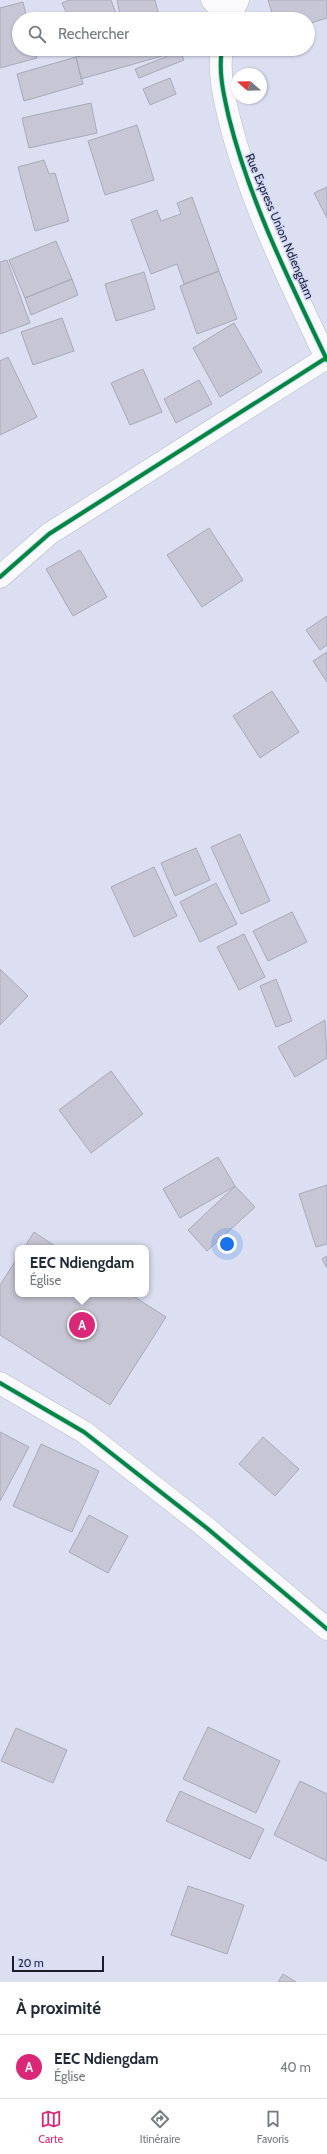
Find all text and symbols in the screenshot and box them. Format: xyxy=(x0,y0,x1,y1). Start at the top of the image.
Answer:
search box xyxy=(12,12,315,56)
icon: search xyxy=(26,23,48,45)
text: Rechercher xyxy=(58,25,129,43)
north arrow xyxy=(231,68,267,104)
street label: Rue Express Union Ndiengdam xyxy=(242,151,318,301)
your location xyxy=(217,1234,237,1254)
popup xyxy=(15,1245,149,1297)
text: EEC Ndiengdam xyxy=(30,1254,134,1272)
text: Église xyxy=(30,1272,61,1288)
pin: A xyxy=(69,1310,95,1340)
scale bar xyxy=(12,1954,104,1973)
text: 20 m xyxy=(18,1956,44,1970)
text: À proximité xyxy=(16,1998,101,2018)
text: EEC Ndiengdam xyxy=(54,2050,159,2068)
text: A xyxy=(25,2059,33,2075)
text: 40 m xyxy=(280,2059,311,2075)
text: Église xyxy=(54,2068,85,2084)
tab: Carte xyxy=(38,2108,63,2146)
tab: Itinéraire xyxy=(140,2108,180,2146)
tab: Favoris xyxy=(257,2108,289,2146)

